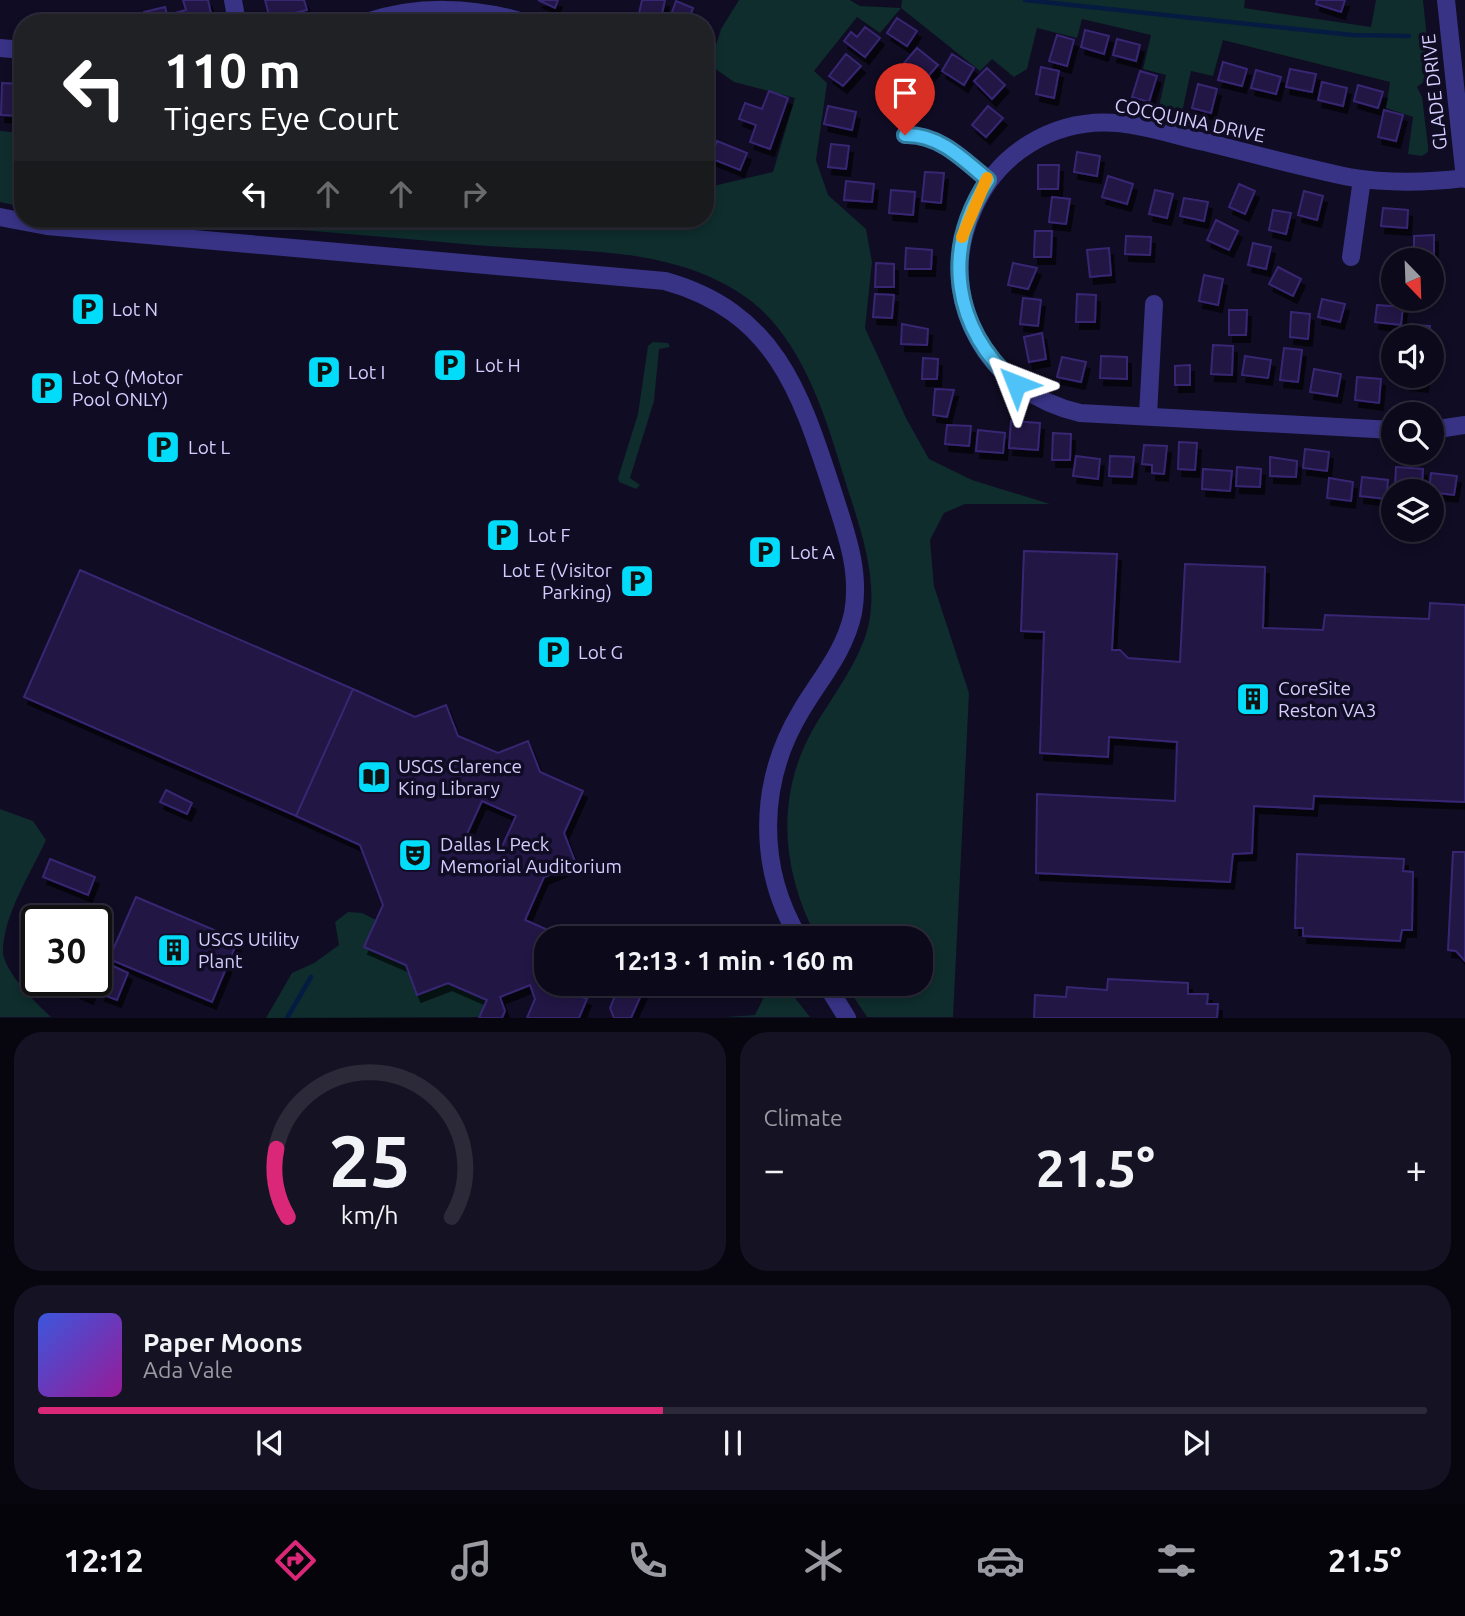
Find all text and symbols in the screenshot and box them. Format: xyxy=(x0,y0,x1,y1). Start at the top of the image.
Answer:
street label: GLADE DRIVE xyxy=(1417,33,1451,151)
icon: left xyxy=(49,42,140,133)
text: 110 m xyxy=(164,42,301,97)
pin xyxy=(875,63,935,135)
icon: arrive xyxy=(886,74,924,112)
street label: COCQUINA DRIVE xyxy=(1113,93,1267,147)
text: Tigers Eye Court xyxy=(164,100,399,136)
icon: left xyxy=(236,175,274,213)
icon: ahead xyxy=(309,175,347,213)
icon: ahead xyxy=(382,175,420,213)
icon: right xyxy=(455,175,493,213)
north arrow xyxy=(1381,248,1444,312)
map controls xyxy=(1381,248,1444,542)
parking icon: Lot N xyxy=(69,290,107,328)
place label: Lot N xyxy=(112,298,158,320)
button: sound xyxy=(1381,325,1444,388)
parking icon: Lot H xyxy=(431,346,469,384)
position arrow xyxy=(979,347,1053,421)
parking icon: Lot I xyxy=(305,353,343,391)
place label: Lot H xyxy=(475,354,521,376)
place label: Lot I xyxy=(348,361,385,383)
place label: Lot Q (Motor Pool ONLY) xyxy=(72,366,183,410)
parking icon: Lot Q (Motor Pool ONLY) xyxy=(28,369,66,407)
button: search xyxy=(1381,402,1444,465)
parking icon: Lot L xyxy=(144,428,182,466)
place label: Lot L xyxy=(188,436,231,458)
button: layers xyxy=(1381,479,1444,542)
parking icon: Lot F xyxy=(484,516,522,554)
place label: Lot F xyxy=(528,524,571,546)
parking icon: Lot A xyxy=(746,533,784,571)
place label: Lot A xyxy=(790,541,836,563)
place label: Lot E (Visitor Parking) xyxy=(502,559,612,603)
parking icon: Lot E (Visitor Parking) xyxy=(618,562,656,600)
parking icon: Lot G xyxy=(535,633,573,671)
place label: Lot G xyxy=(578,641,623,663)
place label: CoreSite Reston VA3 xyxy=(1278,677,1376,721)
building icon: CoreSite Reston VA3 xyxy=(1234,680,1272,718)
place label: USGS Clarence King Library xyxy=(398,755,522,799)
library icon: USGS Clarence King Library xyxy=(355,758,393,796)
place label: Dallas L Peck Memorial Auditorium xyxy=(440,833,622,877)
theatre icon: Dallas L Peck Memorial Auditorium xyxy=(396,836,434,874)
speed limit sign: 30 xyxy=(21,905,112,996)
place label: USGS Utility Plant xyxy=(198,928,299,972)
building icon: USGS Utility Plant xyxy=(155,931,193,969)
text: 12:13 · 1 min · 160 m xyxy=(613,946,854,975)
text: Climate xyxy=(764,1105,843,1130)
text: 25 xyxy=(329,1120,411,1202)
text: 21.5° xyxy=(1036,1139,1155,1197)
text: − xyxy=(764,1148,785,1190)
text: + xyxy=(1406,1148,1427,1190)
text: km/h xyxy=(341,1201,399,1229)
text: Paper Moons xyxy=(143,1328,302,1357)
text: Ada Vale xyxy=(143,1357,233,1382)
icon: previous xyxy=(251,1424,289,1462)
icon: pause xyxy=(714,1424,752,1462)
icon: next xyxy=(1177,1424,1215,1462)
icon: directions xyxy=(271,1536,320,1585)
icon: music xyxy=(447,1536,496,1585)
icon: phone xyxy=(623,1536,672,1585)
icon: climate xyxy=(799,1536,848,1585)
icon: car xyxy=(976,1536,1025,1585)
icon: filters xyxy=(1152,1536,1201,1585)
text: 12:12 xyxy=(64,1542,144,1578)
text: 21.5° xyxy=(1328,1542,1401,1578)

